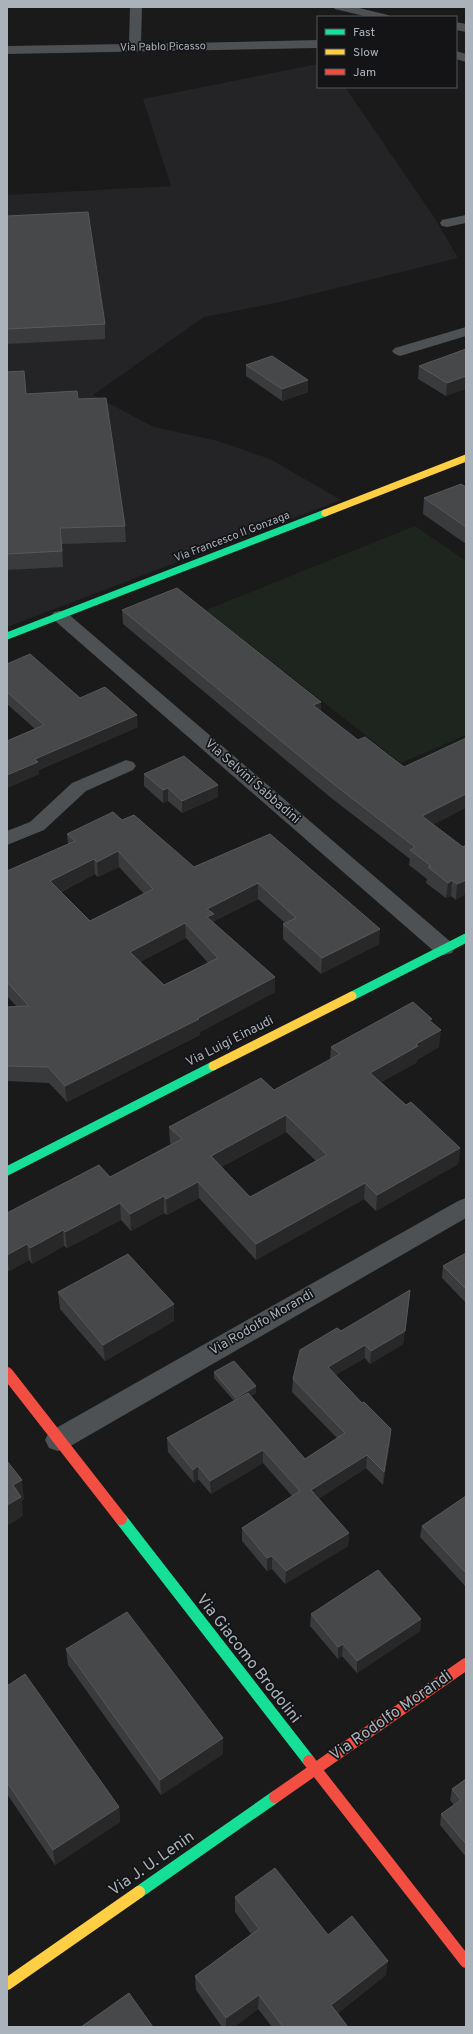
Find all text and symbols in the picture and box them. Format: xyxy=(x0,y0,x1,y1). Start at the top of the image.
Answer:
legend xyxy=(317,16,457,88)
text: Fast xyxy=(353,25,375,41)
street label: Via Pablo Picasso xyxy=(120,39,206,55)
text: Slow xyxy=(353,45,379,61)
text: Jam xyxy=(353,65,376,81)
street label: Via Francesco II Gonzaga xyxy=(172,508,292,566)
street label: Via Selvini Sabbadini xyxy=(201,736,303,828)
street label: Via Luigi Einaudi xyxy=(183,1013,277,1071)
street label: Via Rodolfo Morandi xyxy=(207,1287,317,1359)
street label: Via Giacomo Brodolini xyxy=(191,1590,305,1728)
street label: Via Rodolfo Morandi xyxy=(326,1666,456,1766)
street label: Via J. U. Lenin xyxy=(105,1827,199,1901)

